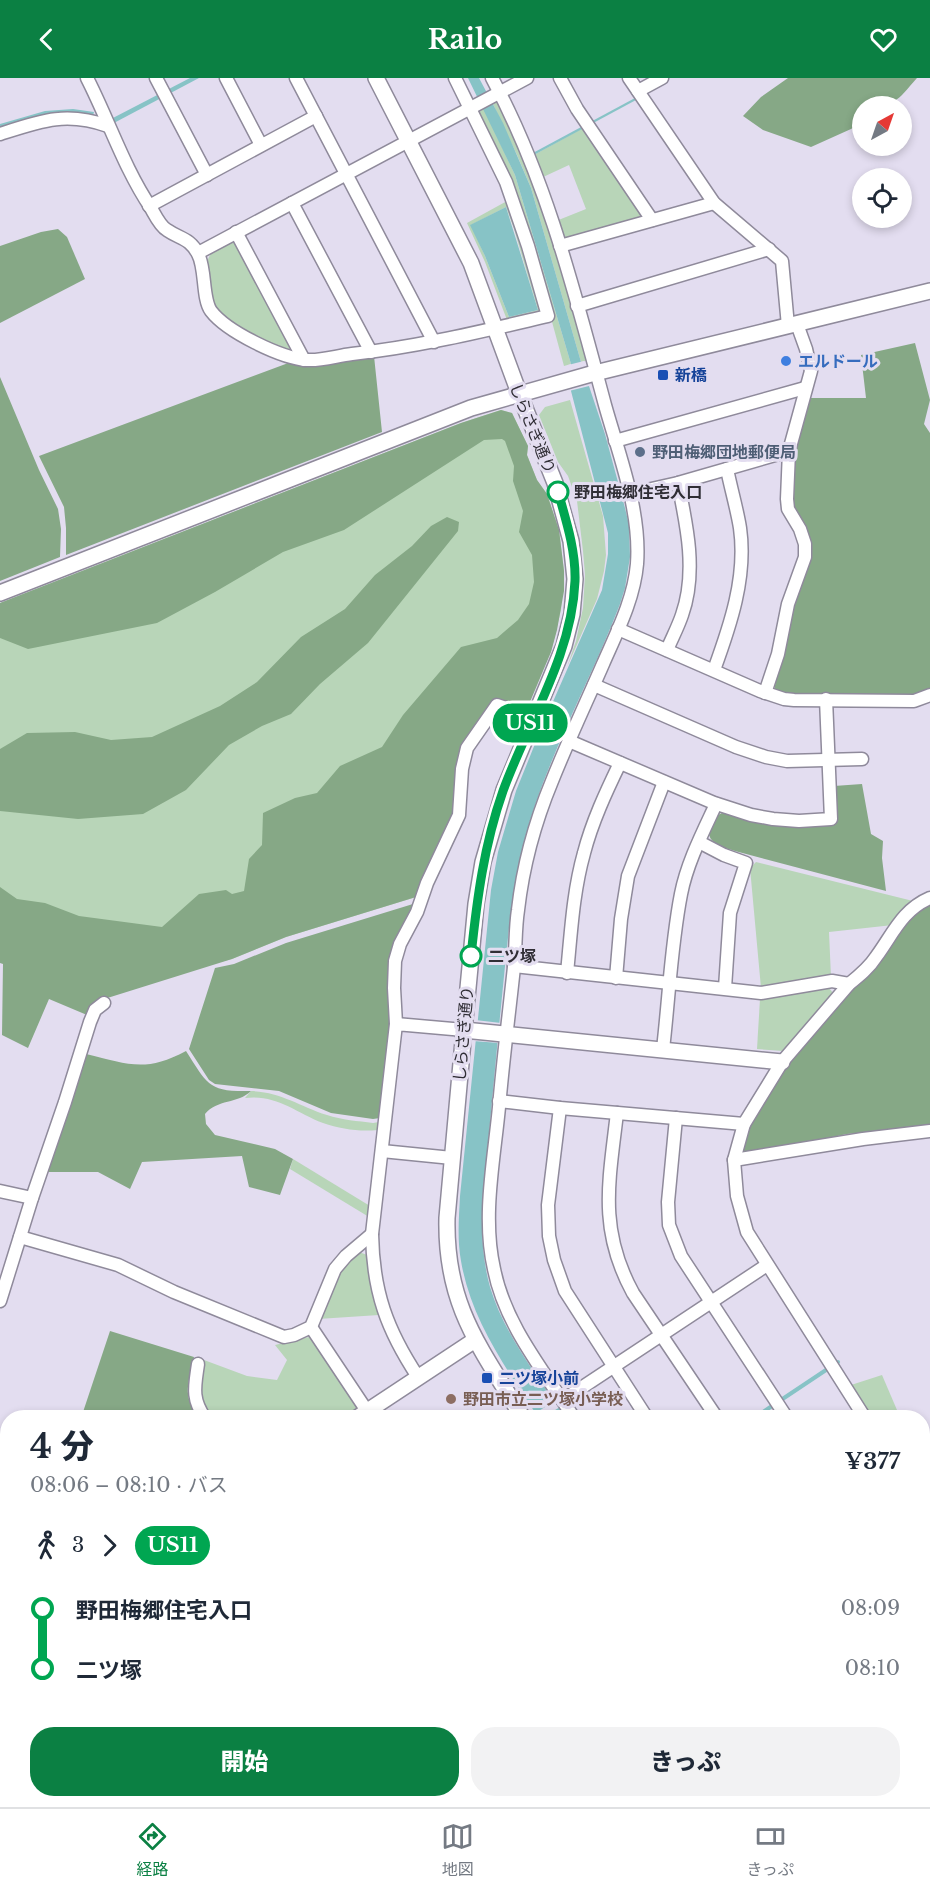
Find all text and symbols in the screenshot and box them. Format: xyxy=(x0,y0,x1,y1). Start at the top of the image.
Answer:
icon: back xyxy=(30,23,63,56)
text: Railo xyxy=(428,23,502,56)
icon: heart xyxy=(867,23,900,56)
north arrow xyxy=(852,96,912,156)
map controls xyxy=(852,96,912,228)
button: locate xyxy=(852,168,912,228)
place label: エルドール xyxy=(798,351,878,371)
marker: エルドール xyxy=(779,354,793,368)
place label: 新橋 xyxy=(675,365,707,385)
marker: 新橋 xyxy=(656,368,670,382)
street label: しらさぎ通り xyxy=(506,380,560,476)
place label: 野田梅郷団地郵便局 xyxy=(652,442,796,462)
marker: 野田梅郷団地郵便局 xyxy=(633,445,647,459)
marker: 野田梅郷住宅入口 xyxy=(547,481,569,503)
place label: 野田梅郷住宅入口 xyxy=(574,482,702,502)
line badge: US11 xyxy=(488,704,572,742)
text: US11 xyxy=(505,710,555,736)
marker: 二ツ塚 xyxy=(460,945,482,967)
place label: 二ツ塚 xyxy=(488,946,536,966)
street label: しらさぎ通り xyxy=(449,985,477,1083)
place label: 二ツ塚小前 xyxy=(499,1368,579,1388)
marker: 二ツ塚小前 xyxy=(480,1371,494,1385)
place label: 野田市立二ツ塚小学校 xyxy=(463,1389,623,1409)
marker: 野田市立二ツ塚小学校 xyxy=(444,1392,458,1406)
text: 4 分 xyxy=(30,1426,94,1467)
text: ¥377 xyxy=(845,1448,900,1475)
text: 08:06 – 08:10 · バス xyxy=(30,1473,228,1497)
icon: walk xyxy=(30,1529,63,1562)
icon: forward xyxy=(93,1529,126,1562)
text: US11 xyxy=(147,1532,198,1558)
text: 3 xyxy=(72,1533,84,1557)
text: 08:09 xyxy=(841,1596,900,1620)
text: 野田梅郷住宅入口 xyxy=(76,1597,252,1624)
text: 08:10 xyxy=(845,1656,900,1680)
text: 二ツ塚 xyxy=(76,1657,142,1684)
button: 開始 xyxy=(30,1727,459,1796)
button: きっぷ xyxy=(471,1727,900,1796)
tab: 経路 xyxy=(136,1820,169,1880)
tab: 地図 xyxy=(441,1820,474,1880)
tab: きっぷ xyxy=(747,1820,794,1880)

